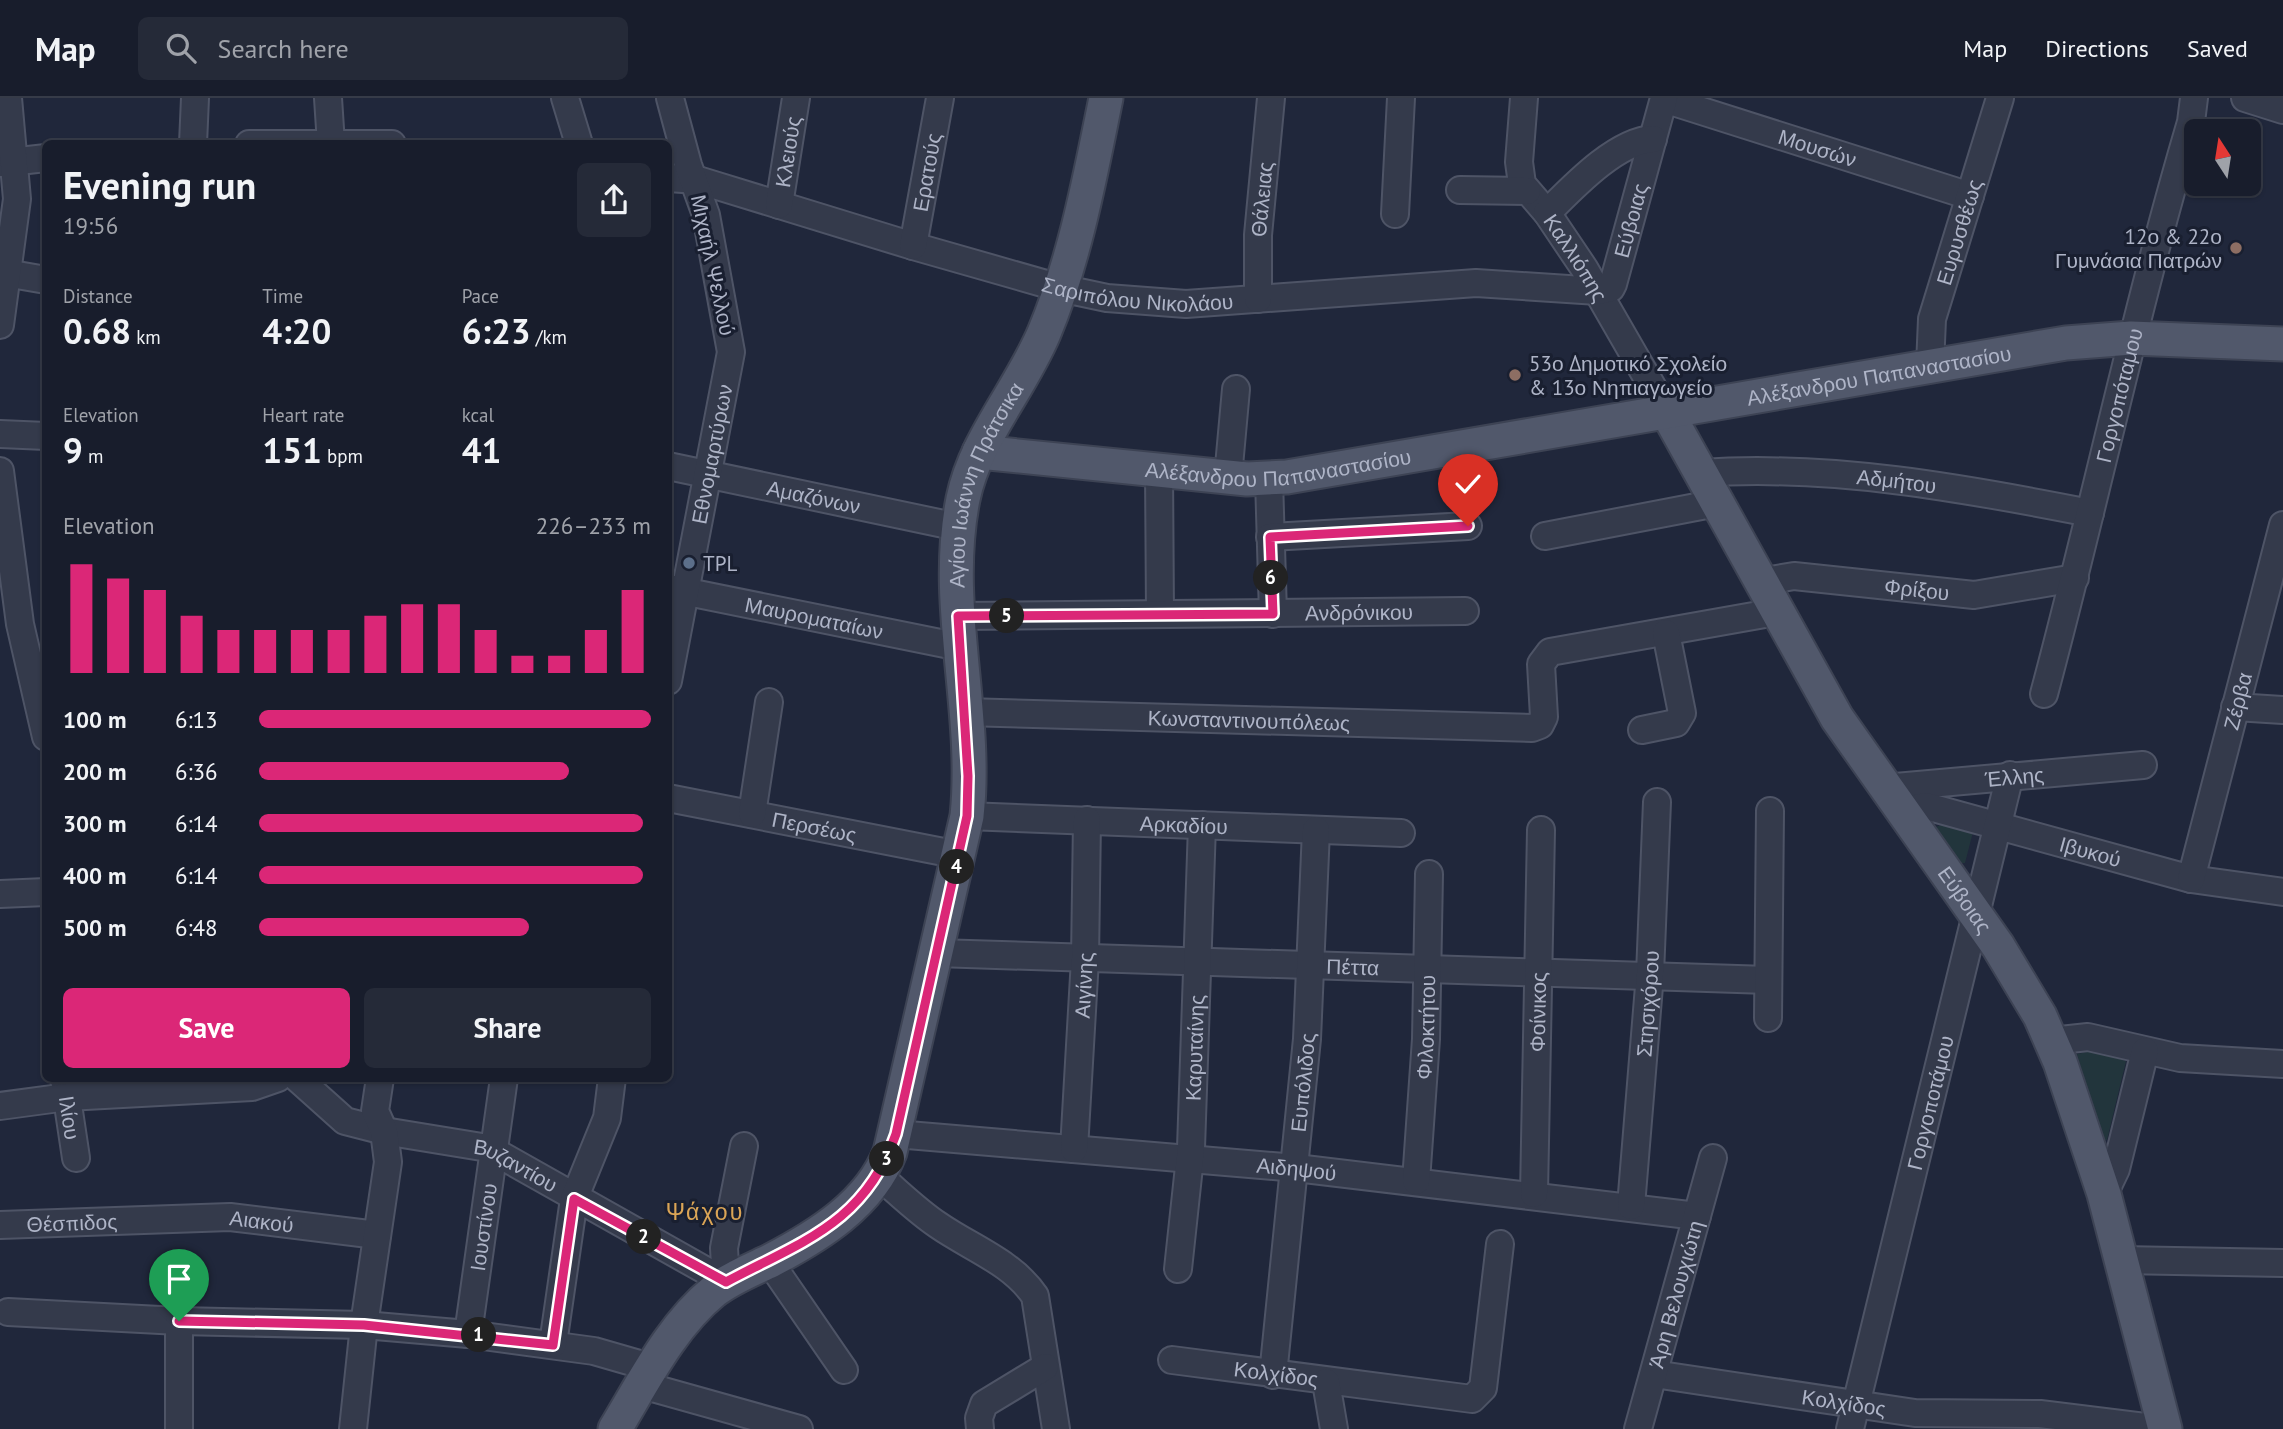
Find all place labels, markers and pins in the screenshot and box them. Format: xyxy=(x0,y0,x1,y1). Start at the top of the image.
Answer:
place label: 12ο & 22ο Γυμνάσια Πατρών xyxy=(2055,223,2222,274)
marker: 12ο & 22ο Γυμνάσια Πατρών xyxy=(2228,240,2244,256)
place label: 53ο Δημοτικό Σχολείο & 13ο Νηπιαγωγείο xyxy=(1529,350,1727,401)
marker: 53ο Δημοτικό Σχολείο & 13ο Νηπιαγωγείο xyxy=(1507,367,1523,383)
pin xyxy=(1438,454,1498,526)
place label: TPL xyxy=(703,550,737,577)
marker: TPL xyxy=(681,555,697,571)
pin: 6 xyxy=(1254,560,1288,596)
pin: 5 xyxy=(990,598,1024,634)
pin: 4 xyxy=(940,850,974,884)
pin: 3 xyxy=(870,1142,904,1176)
pin: 2 xyxy=(626,1220,662,1254)
pin xyxy=(149,1249,209,1321)
pin: 1 xyxy=(462,1318,496,1352)

